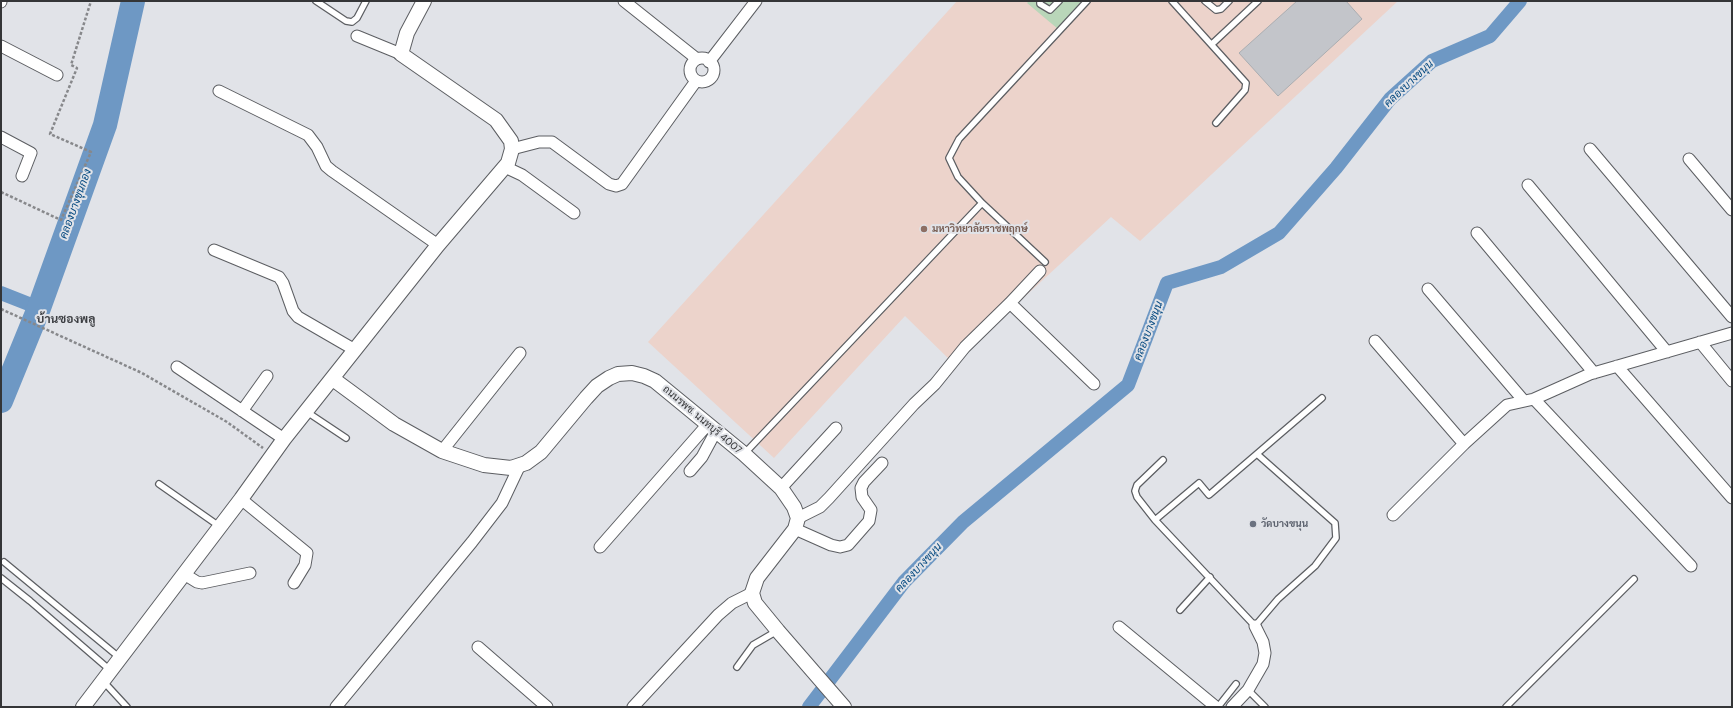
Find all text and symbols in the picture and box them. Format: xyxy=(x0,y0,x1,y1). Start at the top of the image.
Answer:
water label: คลองบางขนุน xyxy=(1382,58,1436,110)
water label: คลองบางขุนกอง xyxy=(57,167,95,241)
place label: มหาวิทยาลัยราชพฤกษ์ xyxy=(932,223,1028,235)
marker: มหาวิทยาลัยราชพฤกษ์ xyxy=(919,224,929,234)
water label: คลองบางขนุน xyxy=(1132,299,1166,363)
district label: บ้านซองพลู xyxy=(37,313,95,327)
street label: ถนนรพช. นนทบุรี 4007 xyxy=(660,383,744,457)
place label: วัดบางขนุน xyxy=(1261,518,1308,530)
marker: วัดบางขนุน xyxy=(1248,519,1258,529)
water label: คลองบางขนุน xyxy=(893,541,945,595)

